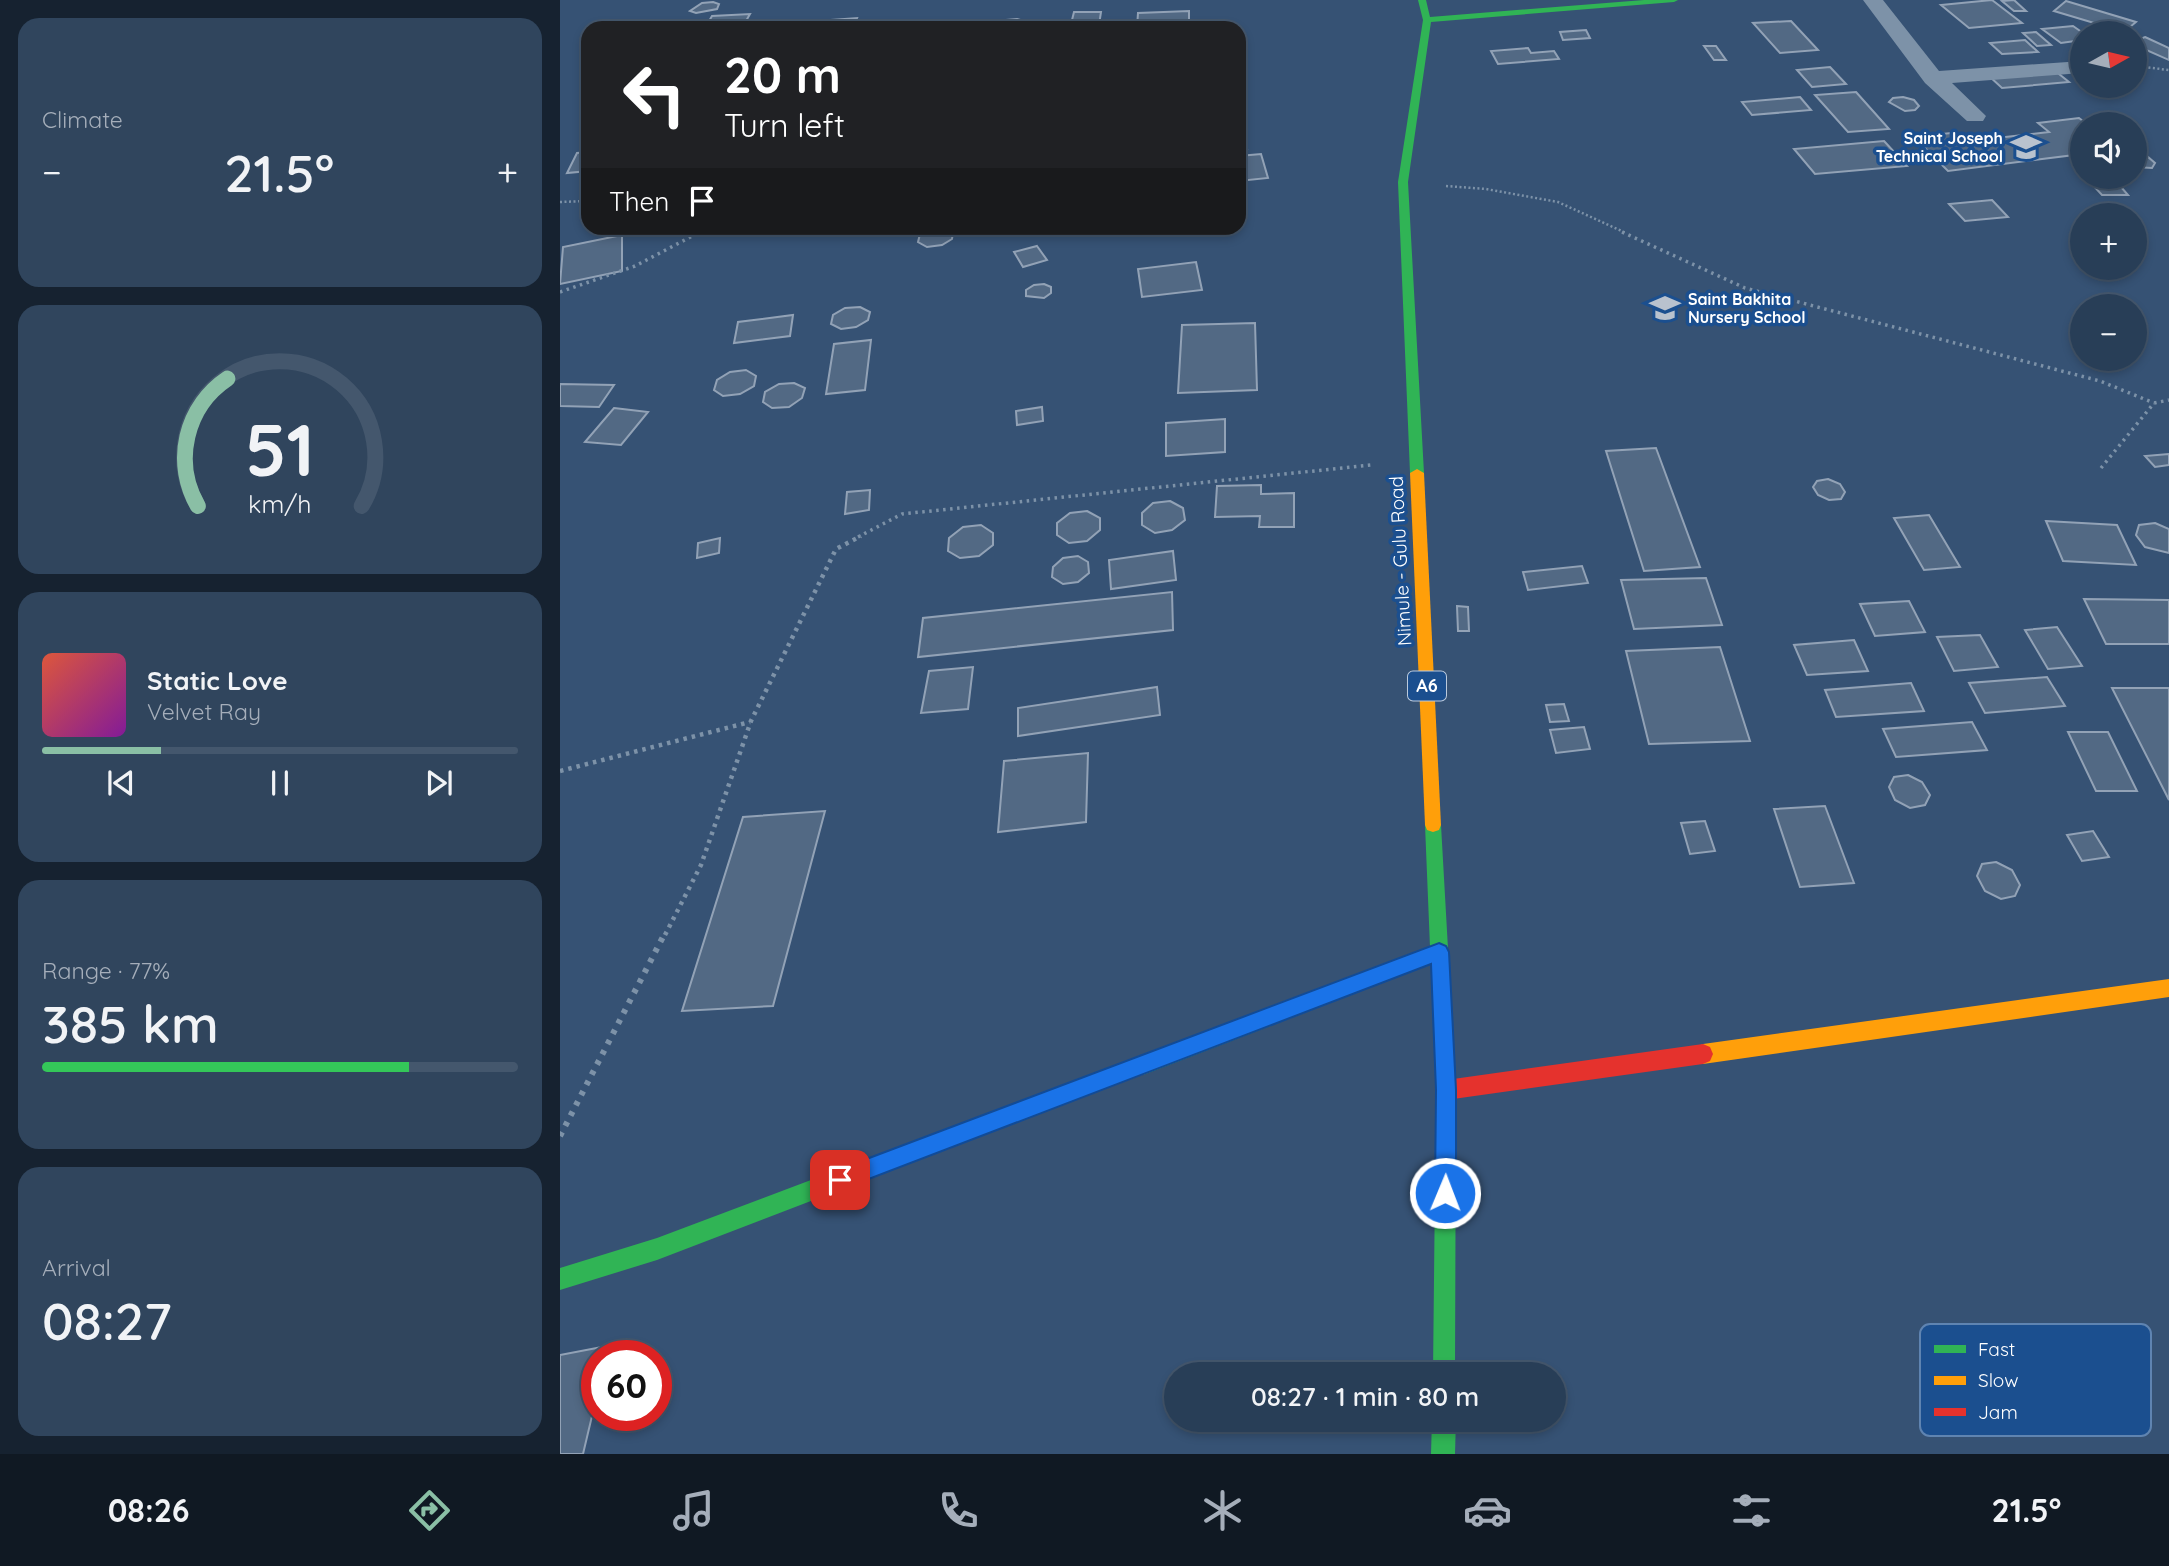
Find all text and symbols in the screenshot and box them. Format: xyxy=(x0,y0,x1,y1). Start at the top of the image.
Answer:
north arrow xyxy=(2070,21,2147,98)
map controls xyxy=(2070,21,2147,371)
text: 20 m xyxy=(724,44,841,105)
icon: left xyxy=(609,49,700,140)
text: Climate xyxy=(42,105,123,134)
text: Turn left xyxy=(724,105,845,145)
button: sound xyxy=(2070,112,2147,189)
place label: Saint Joseph Technical School xyxy=(1876,128,2003,166)
school or university icon: Saint Joseph Technical School xyxy=(2009,130,2043,164)
text: 21.5° xyxy=(224,140,334,205)
text: − xyxy=(42,148,62,196)
text: + xyxy=(497,148,518,196)
icon: arrive xyxy=(683,182,721,220)
text: Then xyxy=(609,185,669,218)
button: + xyxy=(2070,203,2147,280)
place label: Saint Bakhita Nursery School xyxy=(1688,289,1806,327)
school or university icon: Saint Bakhita Nursery School xyxy=(1648,291,1682,325)
button: − xyxy=(2070,294,2147,371)
text: 51 xyxy=(245,403,315,494)
street label: Nimule - Gulu Road xyxy=(1384,475,1416,647)
text: km/h xyxy=(248,488,312,519)
text: Static Love xyxy=(147,664,288,697)
road number: A6 xyxy=(1408,672,1446,700)
text: Velvet Ray xyxy=(147,697,261,726)
icon: previous xyxy=(102,764,140,802)
icon: pause xyxy=(261,764,299,802)
icon: next xyxy=(420,764,458,802)
text: Range · 77% xyxy=(42,956,170,985)
text: 385 km xyxy=(42,991,219,1056)
pin xyxy=(810,1150,870,1210)
position arrow xyxy=(1408,1156,1482,1230)
icon: arrive xyxy=(821,1161,859,1199)
text: Arrival xyxy=(42,1253,111,1282)
text: 08:27 xyxy=(42,1288,172,1353)
legend xyxy=(1920,1324,2151,1436)
text: Fast xyxy=(1978,1337,2015,1361)
speed limit sign: 60 xyxy=(581,1340,672,1431)
text: Slow xyxy=(1978,1368,2019,1392)
text: 08:27 · 1 min · 80 m xyxy=(1251,1380,1479,1413)
text: Jam xyxy=(1978,1400,2018,1424)
icon: directions xyxy=(405,1486,454,1535)
icon: music xyxy=(669,1486,718,1535)
icon: phone xyxy=(934,1486,983,1535)
icon: climate xyxy=(1198,1486,1247,1535)
icon: car xyxy=(1463,1486,1512,1535)
icon: filters xyxy=(1727,1486,1776,1535)
text: 08:26 xyxy=(108,1490,190,1530)
text: 21.5° xyxy=(1992,1490,2061,1530)

